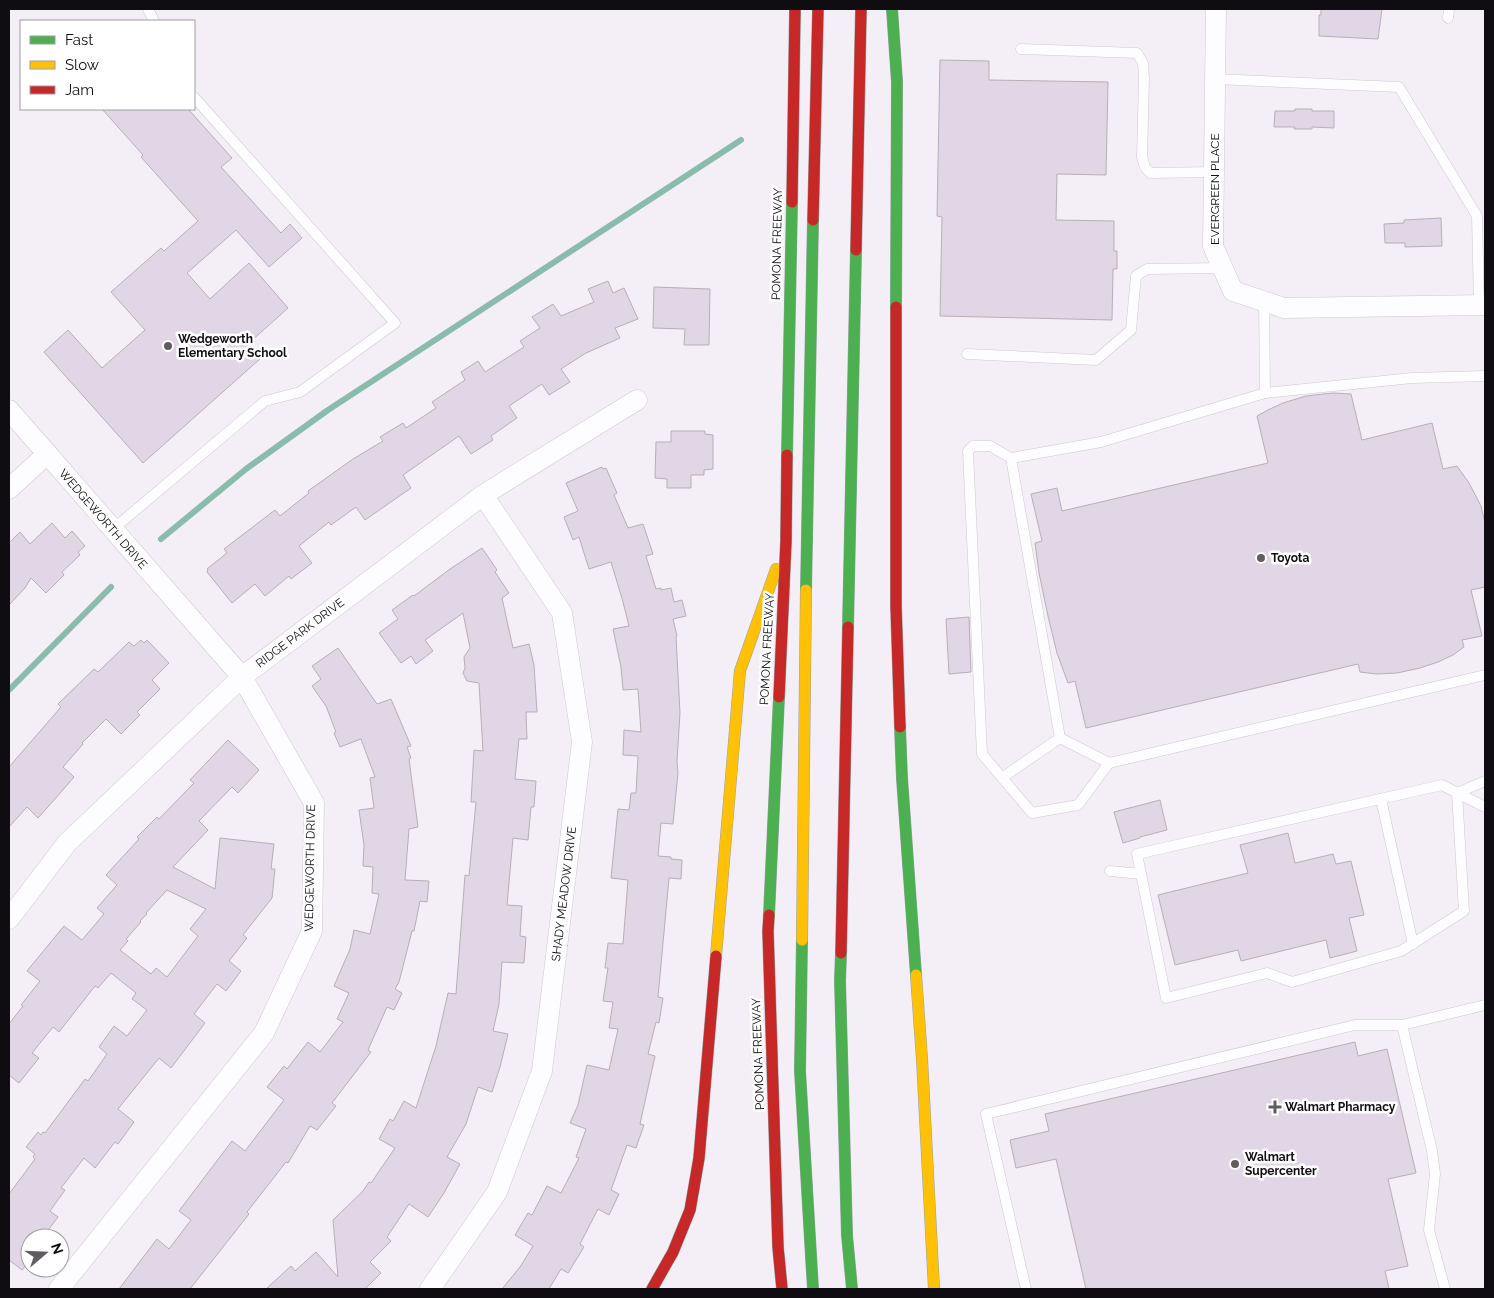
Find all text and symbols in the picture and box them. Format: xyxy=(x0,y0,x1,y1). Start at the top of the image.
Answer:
legend xyxy=(20,20,195,110)
text: Fast xyxy=(65,31,93,49)
text: Slow xyxy=(65,56,99,74)
text: Jam xyxy=(65,81,94,99)
street label: EVERGREEN PLACE xyxy=(1208,133,1222,245)
street label: POMONA FREEWAY xyxy=(769,187,785,300)
place label: Wedgeworth Elementary School xyxy=(178,332,287,360)
marker: Wedgeworth Elementary School xyxy=(162,340,174,352)
street label: WEDGEWORTH DRIVE xyxy=(56,466,150,572)
place label: Toyota xyxy=(1271,551,1309,565)
marker: Toyota xyxy=(1255,552,1267,564)
street label: POMONA FREEWAY xyxy=(757,592,777,705)
street label: RIDGE PARK DRIVE xyxy=(253,595,347,671)
street label: WEDGEWORTH DRIVE xyxy=(302,804,318,932)
street label: SHADY MEADOW DRIVE xyxy=(549,826,579,962)
street label: POMONA FREEWAY xyxy=(749,997,767,1110)
place label: Walmart Pharmacy xyxy=(1285,1100,1396,1114)
marker: Walmart Pharmacy xyxy=(1269,1101,1281,1113)
place label: Walmart Supercenter xyxy=(1245,1150,1317,1178)
marker: Walmart Supercenter xyxy=(1229,1158,1241,1170)
north arrow xyxy=(20,1228,70,1278)
text: N xyxy=(48,1241,67,1256)

